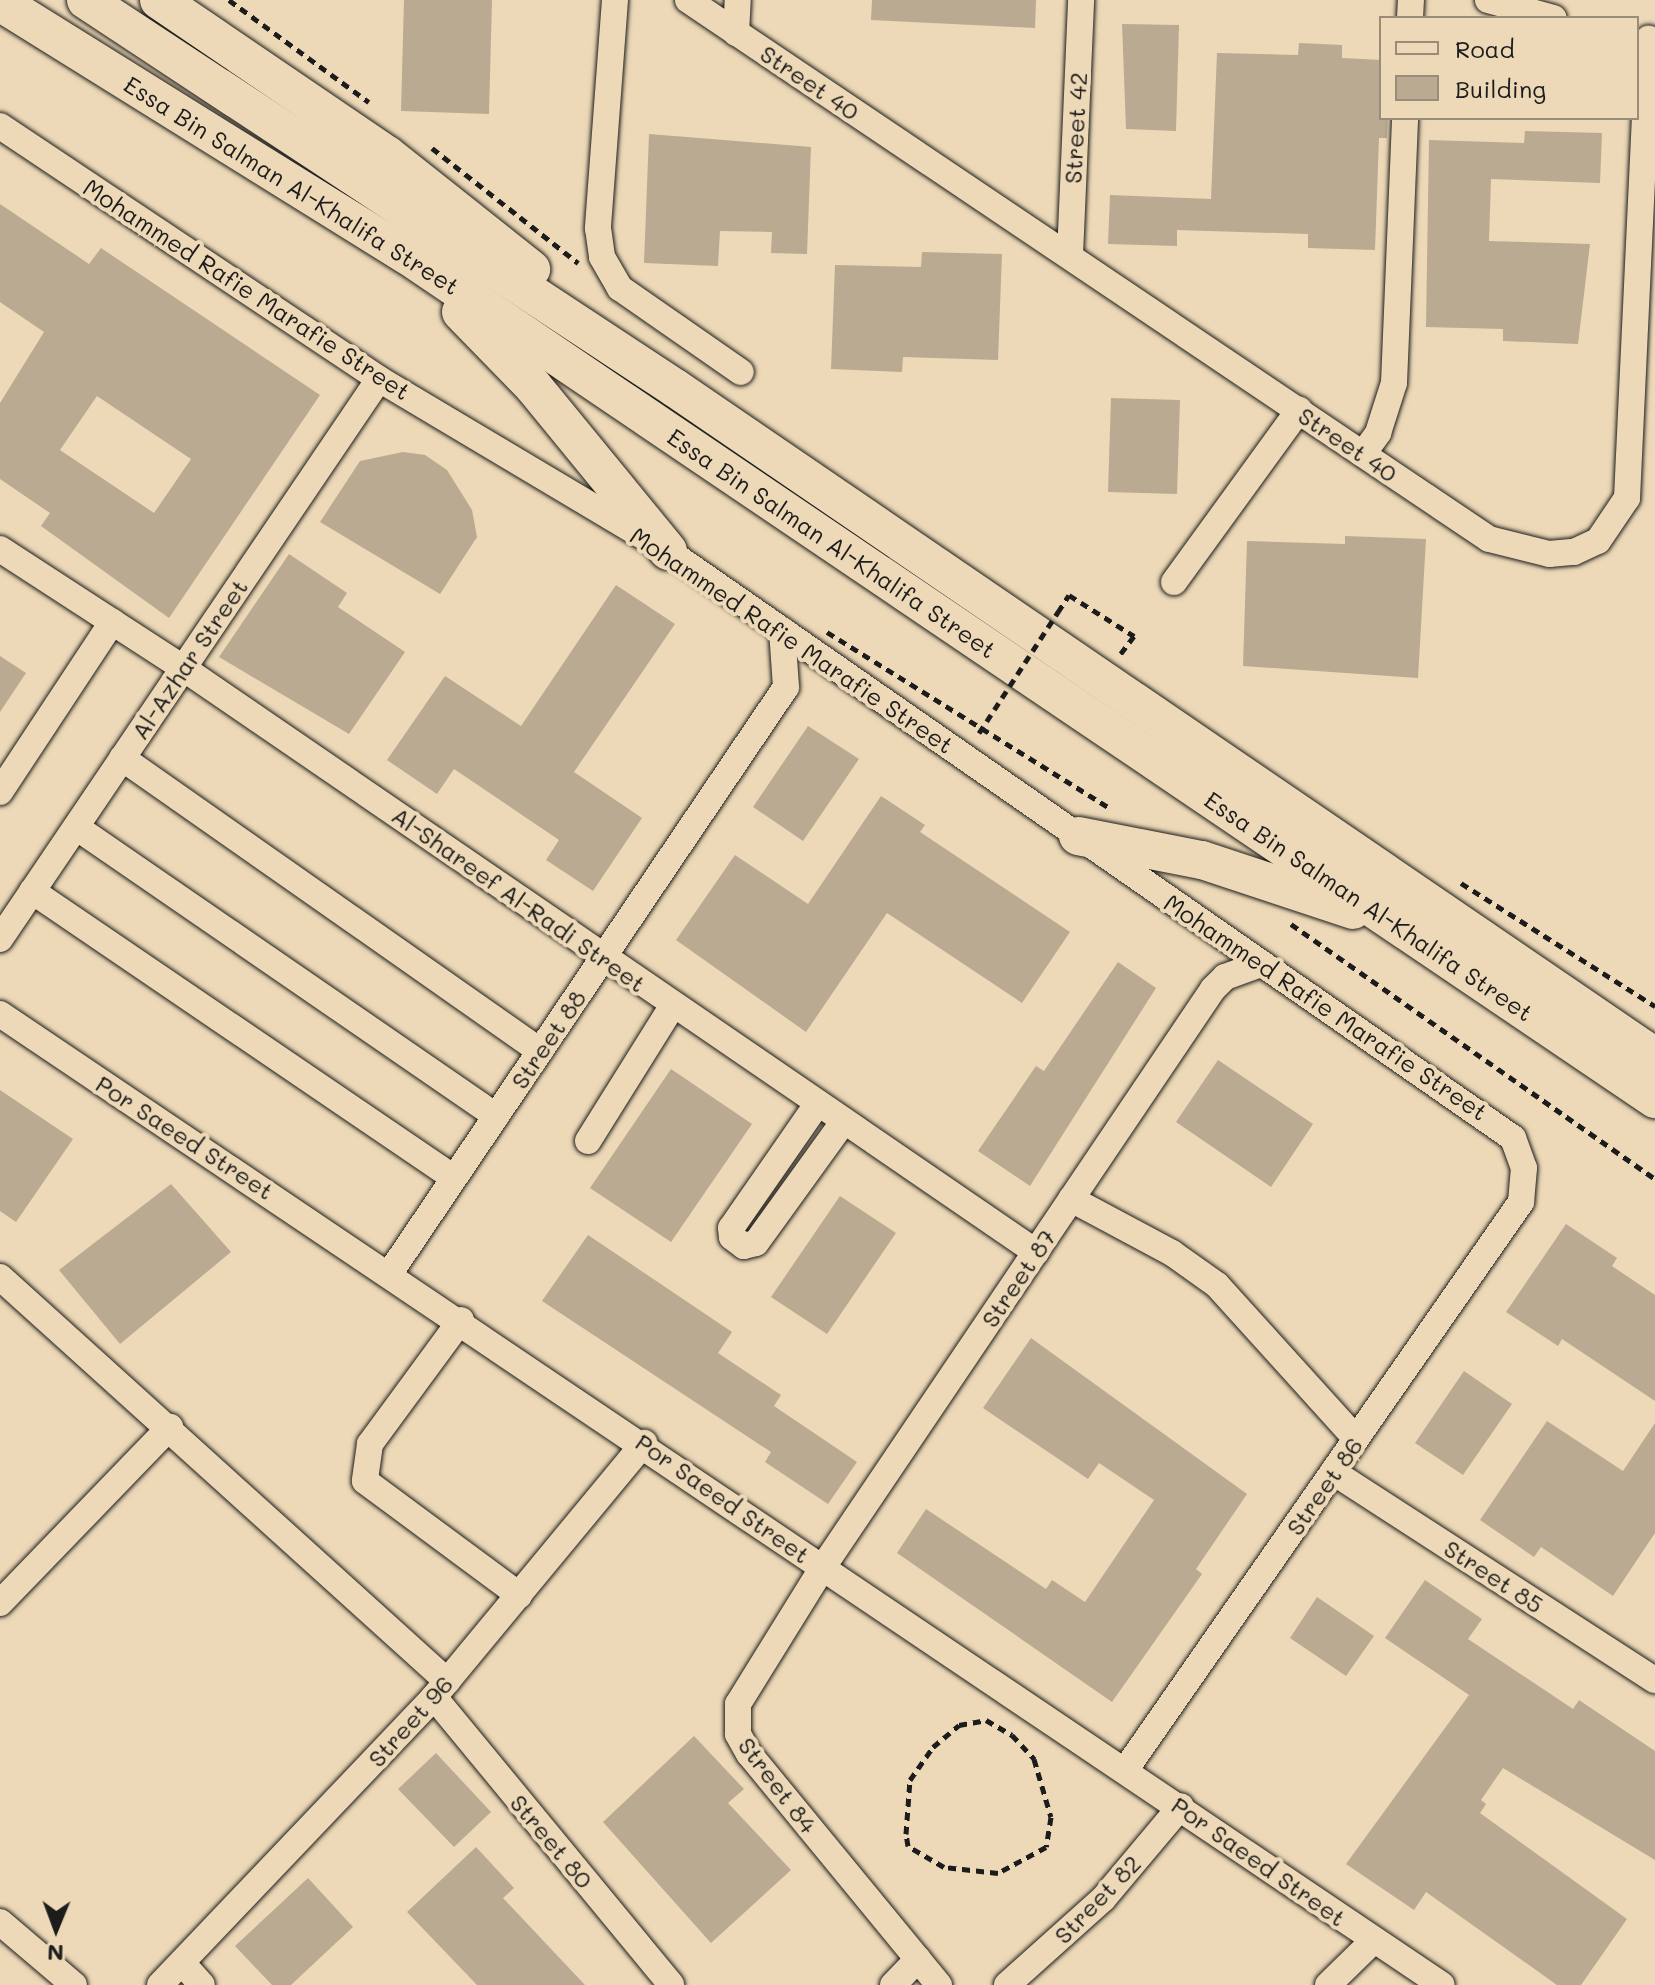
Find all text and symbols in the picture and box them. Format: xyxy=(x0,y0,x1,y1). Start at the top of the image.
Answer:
legend xyxy=(1379,16,1639,120)
text: Road xyxy=(1455,33,1515,64)
street label: Street 40 xyxy=(755,38,865,126)
street label: Essa Bin Salman Al-Khalifa Street xyxy=(119,69,465,301)
street label: Street 42 xyxy=(1058,72,1092,184)
text: Building xyxy=(1455,73,1546,104)
street label: Mohammed Rafie Marafie Street xyxy=(78,172,416,406)
street label: Street 40 xyxy=(1293,400,1403,488)
street label: Essa Bin Salman Al-Khalifa Street xyxy=(662,422,1002,664)
street label: Mohammed Rafie Marafie Street xyxy=(625,521,959,759)
street label: Al-Azhar Street xyxy=(125,573,253,745)
street label: Essa Bin Salman Al-Khalifa Street xyxy=(1199,785,1539,1027)
street label: Al-Shareef Al-Radi Street xyxy=(387,800,651,998)
street label: Mohammed Rafie Marafie Street xyxy=(1159,888,1493,1126)
street label: Street 88 xyxy=(504,984,592,1094)
street label: Por Saeed Street xyxy=(91,1069,279,1205)
street label: Street 87 xyxy=(975,1224,1061,1332)
street label: Por Saeed Street xyxy=(630,1427,816,1569)
street label: Street 86 xyxy=(1280,1431,1368,1541)
street label: Street 85 xyxy=(1439,1533,1549,1619)
street label: Street 96 xyxy=(362,1669,458,1773)
street label: Street 84 xyxy=(733,1731,823,1839)
street label: Street 80 xyxy=(505,1788,599,1894)
street label: Por Saeed Street xyxy=(1166,1790,1352,1932)
street label: Street 82 xyxy=(1048,1849,1146,1949)
north arrow xyxy=(16,1889,96,1969)
text: N xyxy=(47,1939,64,1968)

